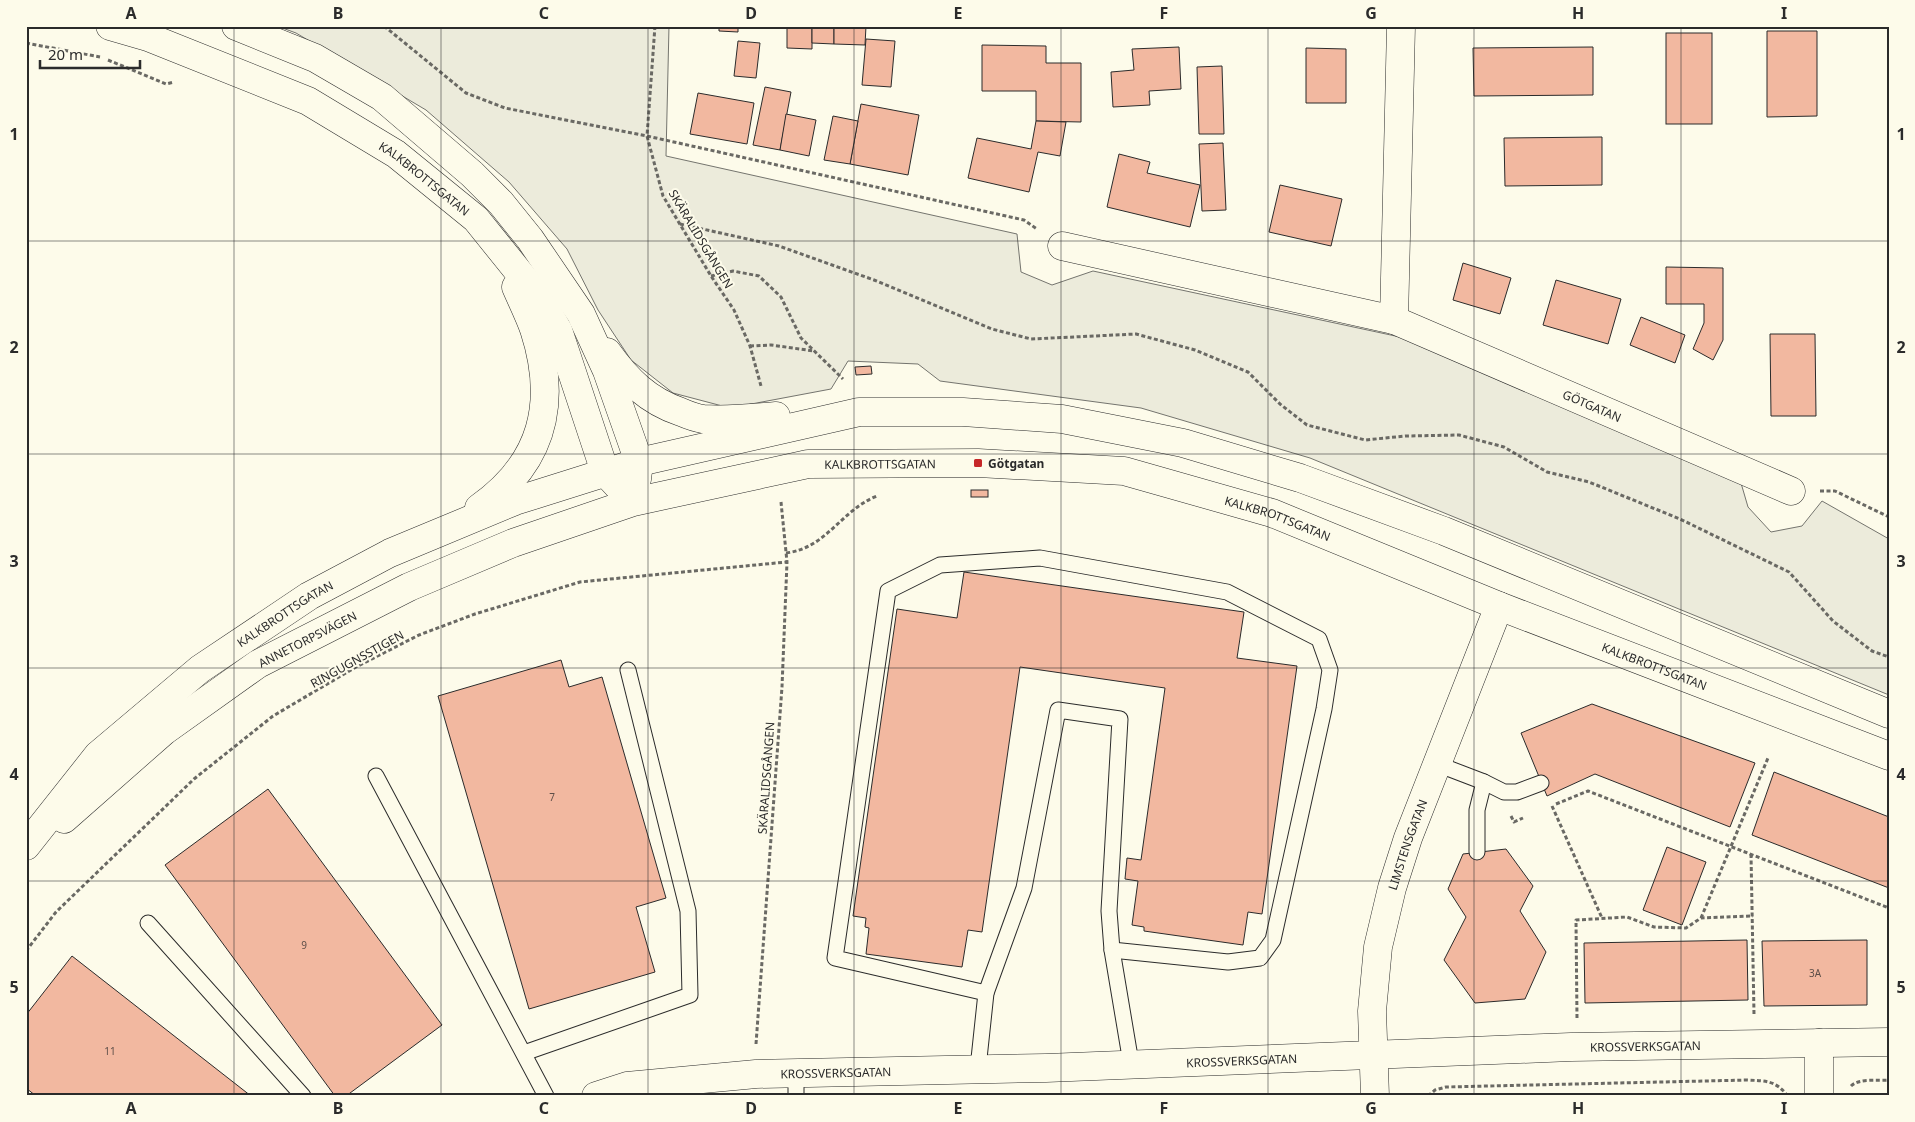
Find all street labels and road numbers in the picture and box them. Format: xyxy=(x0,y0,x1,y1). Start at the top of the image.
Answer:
street label: KALKBROTTSGATAN xyxy=(376,137,474,219)
street label: SKÄRALIDSGÅNGEN xyxy=(665,186,737,292)
street label: GÖTGATAN xyxy=(1560,385,1624,426)
street label: KALKBROTTSGATAN xyxy=(824,455,936,472)
street label: KALKBROTTSGATAN xyxy=(1223,492,1333,545)
street label: KALKBROTTSGATAN xyxy=(233,576,336,651)
street label: ANNETORPSVÄGEN xyxy=(255,607,360,671)
street label: RINGUGNSSTIGEN xyxy=(307,626,407,692)
street label: KALKBROTTSGATAN xyxy=(1599,638,1710,694)
street label: SKÄRALIDSGÅNGEN xyxy=(754,721,778,835)
street label: LIMSTENSGATAN xyxy=(1383,797,1431,892)
street label: KROSSVERKSGATAN xyxy=(1590,1036,1701,1055)
street label: KROSSVERKSGATAN xyxy=(1186,1049,1297,1071)
street label: KROSSVERKSGATAN xyxy=(780,1063,892,1082)

